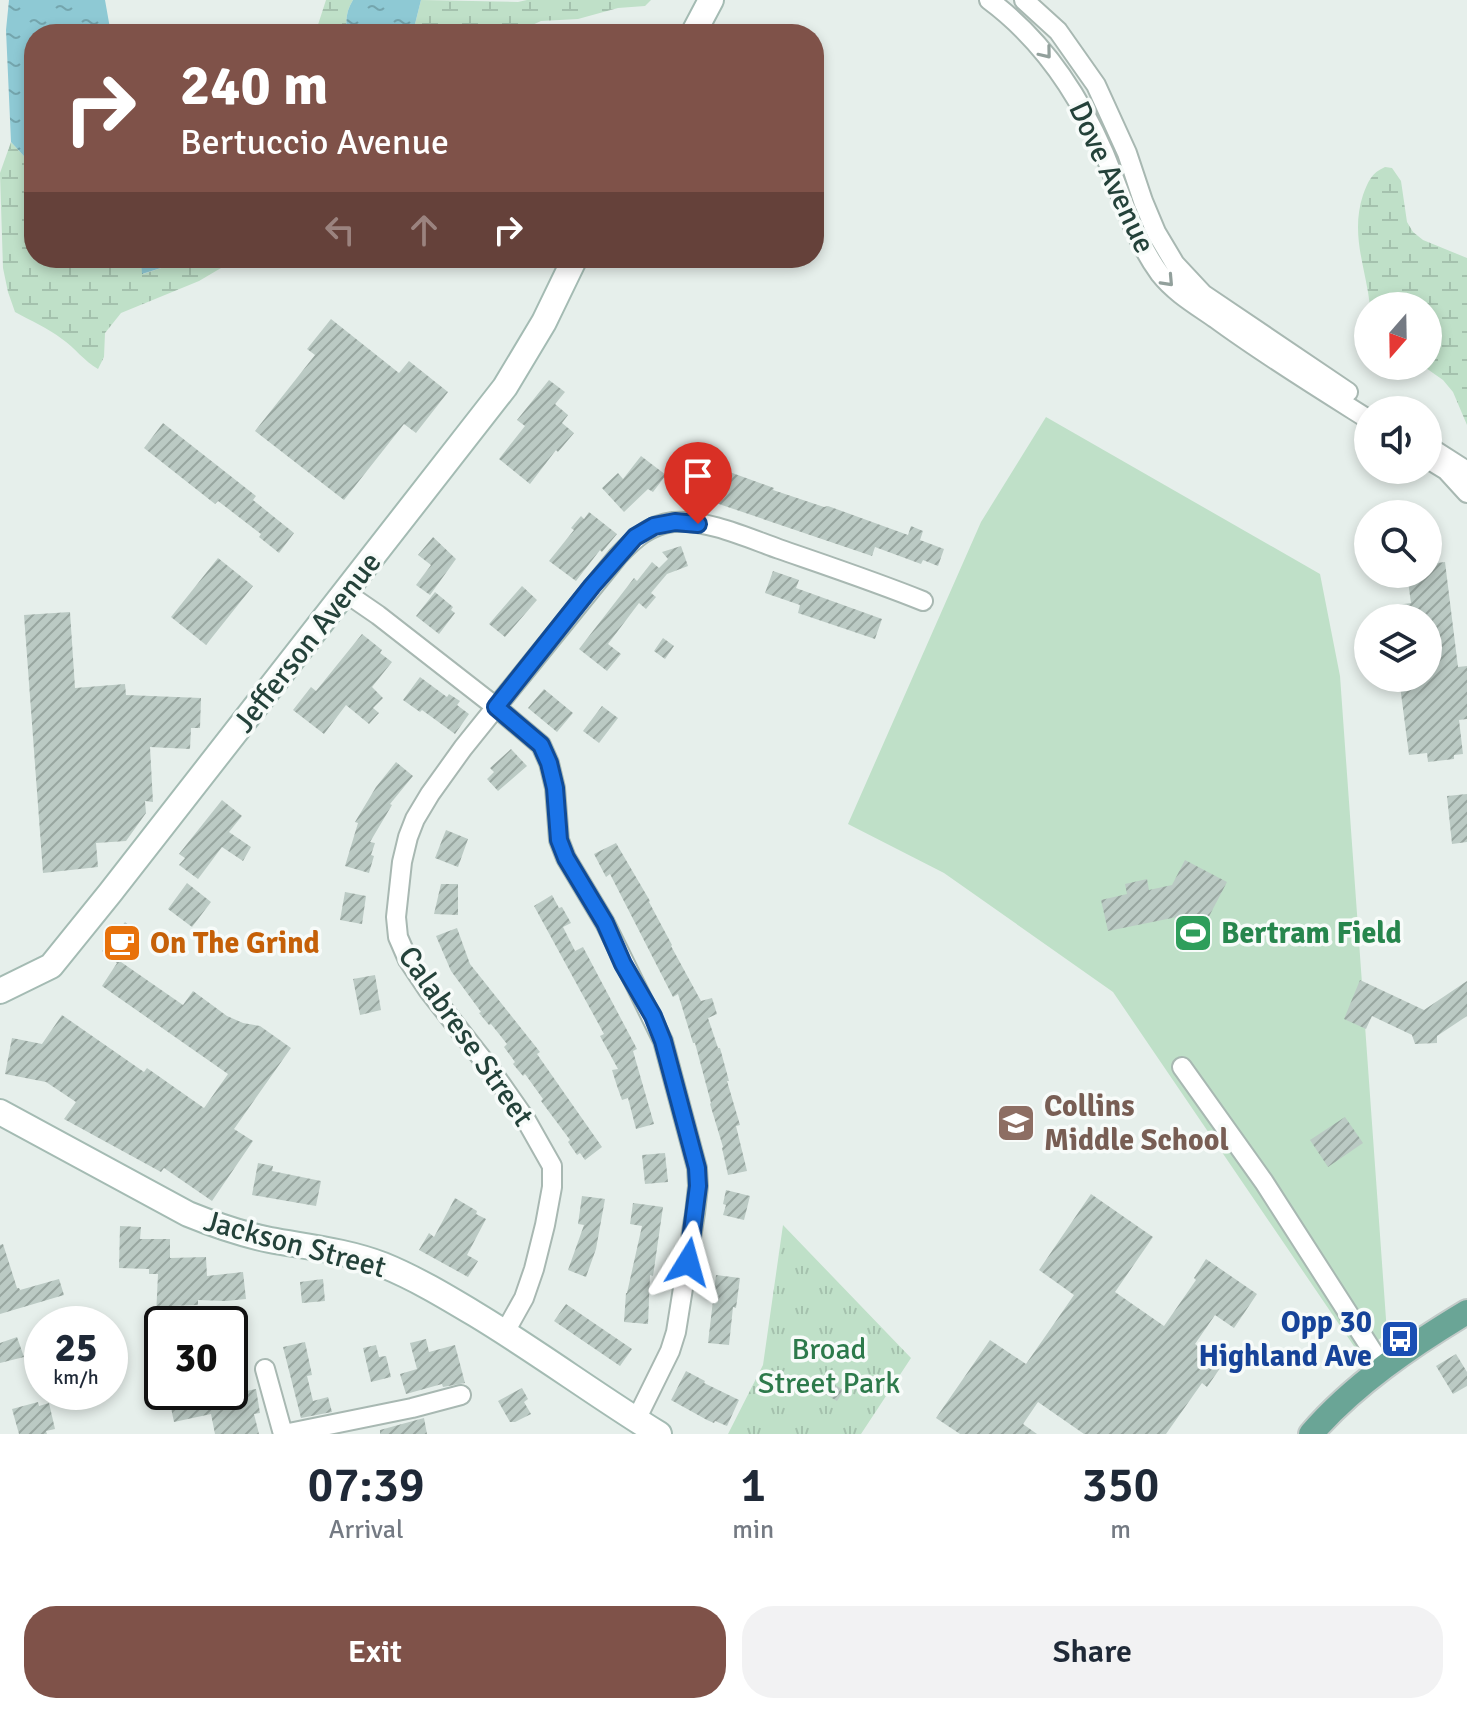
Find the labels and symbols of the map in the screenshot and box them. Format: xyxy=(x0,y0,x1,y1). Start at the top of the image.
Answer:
one-way arrow xyxy=(1036,44,1051,59)
street label: Dove Avenue xyxy=(1060,95,1163,259)
one-way arrow xyxy=(1158,272,1173,286)
north arrow xyxy=(1354,292,1442,380)
pin xyxy=(664,442,732,524)
street label: Jefferson Avenue xyxy=(225,545,389,740)
sports icon: Bertram Field xyxy=(1172,912,1214,954)
place label: Bertram Field xyxy=(1221,915,1402,952)
cafe icon: On The Grind xyxy=(101,922,143,964)
place label: On The Grind xyxy=(150,925,320,962)
street label: Calabrese Street xyxy=(390,939,541,1133)
place label: Collins Middle School xyxy=(1044,1088,1229,1159)
school or university icon: Collins Middle School xyxy=(995,1102,1037,1144)
street label: Jackson Street xyxy=(200,1202,390,1287)
position arrow xyxy=(646,1220,730,1304)
place label: Opp 30 Highland Ave xyxy=(1198,1304,1372,1375)
speed limit sign: 30 xyxy=(144,1306,248,1410)
bus stop icon: Opp 30 Highland Ave xyxy=(1379,1318,1421,1360)
park label: Broad Street Park xyxy=(758,1331,900,1402)

